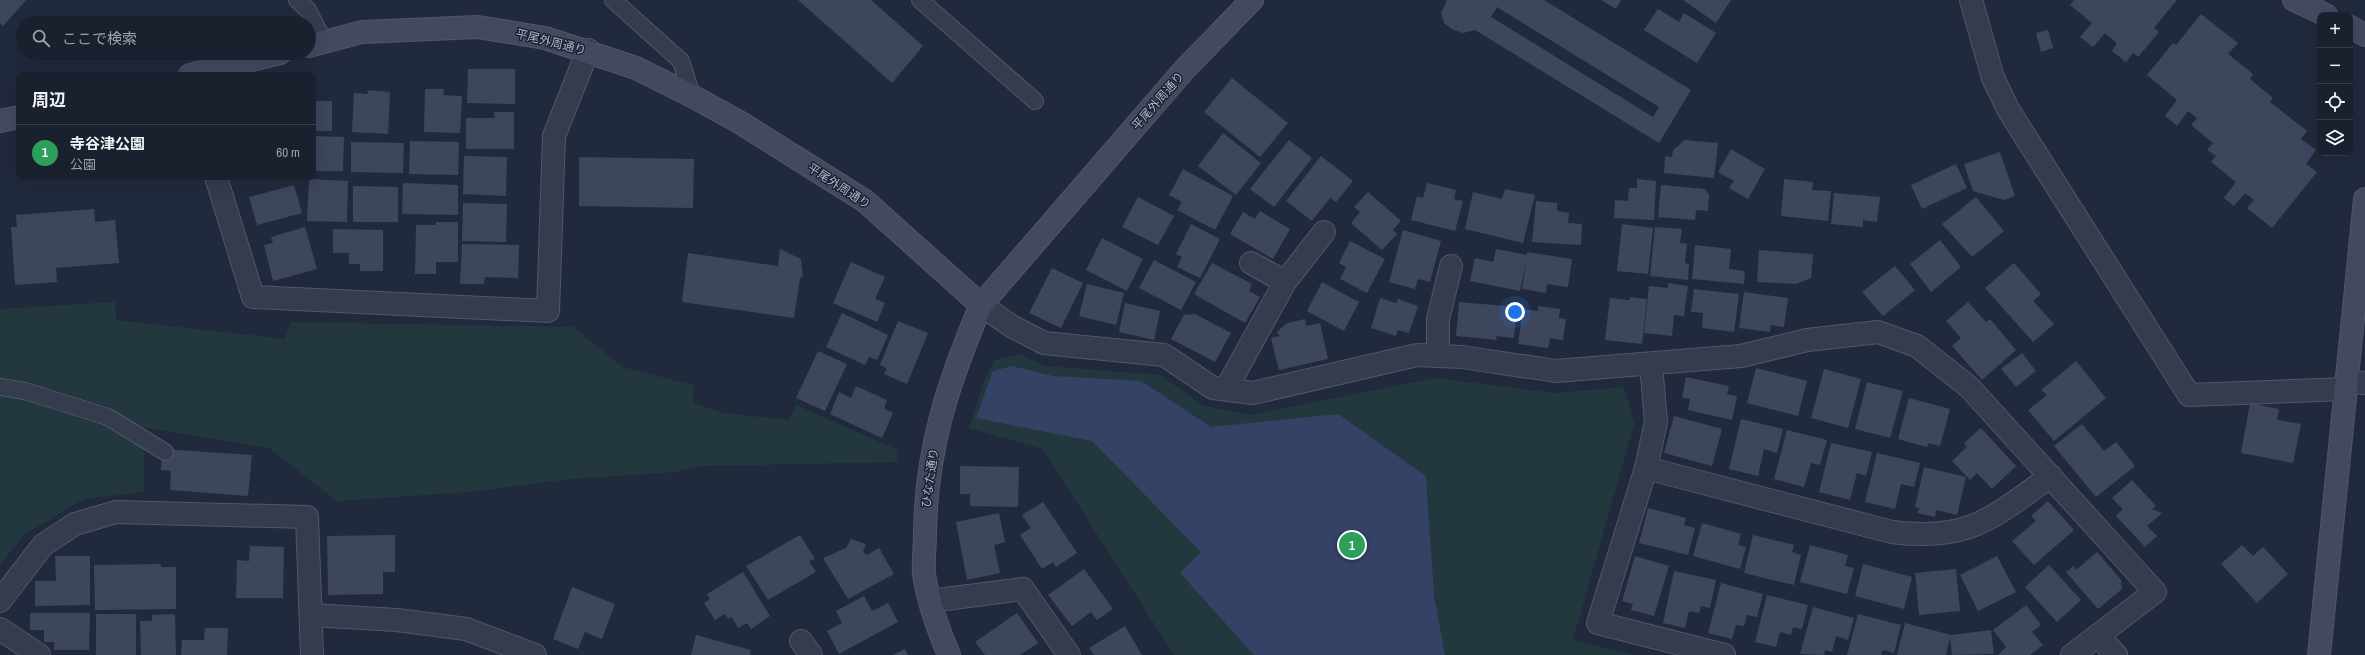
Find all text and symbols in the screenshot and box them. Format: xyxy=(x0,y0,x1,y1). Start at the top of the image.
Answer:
map controls xyxy=(2317,12,2353,156)
button: + xyxy=(2317,12,2353,48)
search box xyxy=(16,16,316,60)
street label: 平尾外周通り xyxy=(514,26,588,58)
icon: search xyxy=(30,27,52,49)
text: ここで検索 xyxy=(62,28,137,49)
button: − xyxy=(2317,48,2353,84)
street label: 平尾外周通り xyxy=(1128,69,1188,133)
button: locate xyxy=(2317,84,2353,120)
text: 周辺 xyxy=(32,88,66,111)
button: layers xyxy=(2317,120,2353,156)
text: 寺谷津公園 xyxy=(70,133,145,154)
text: 1 xyxy=(42,144,48,161)
text: 60 m xyxy=(276,144,300,161)
text: 公園 xyxy=(70,156,96,173)
street label: 平尾外周通り xyxy=(804,160,874,212)
your location xyxy=(1505,302,1525,322)
street label: ひなた通り xyxy=(918,447,942,509)
pin: 1 xyxy=(1339,530,1365,560)

